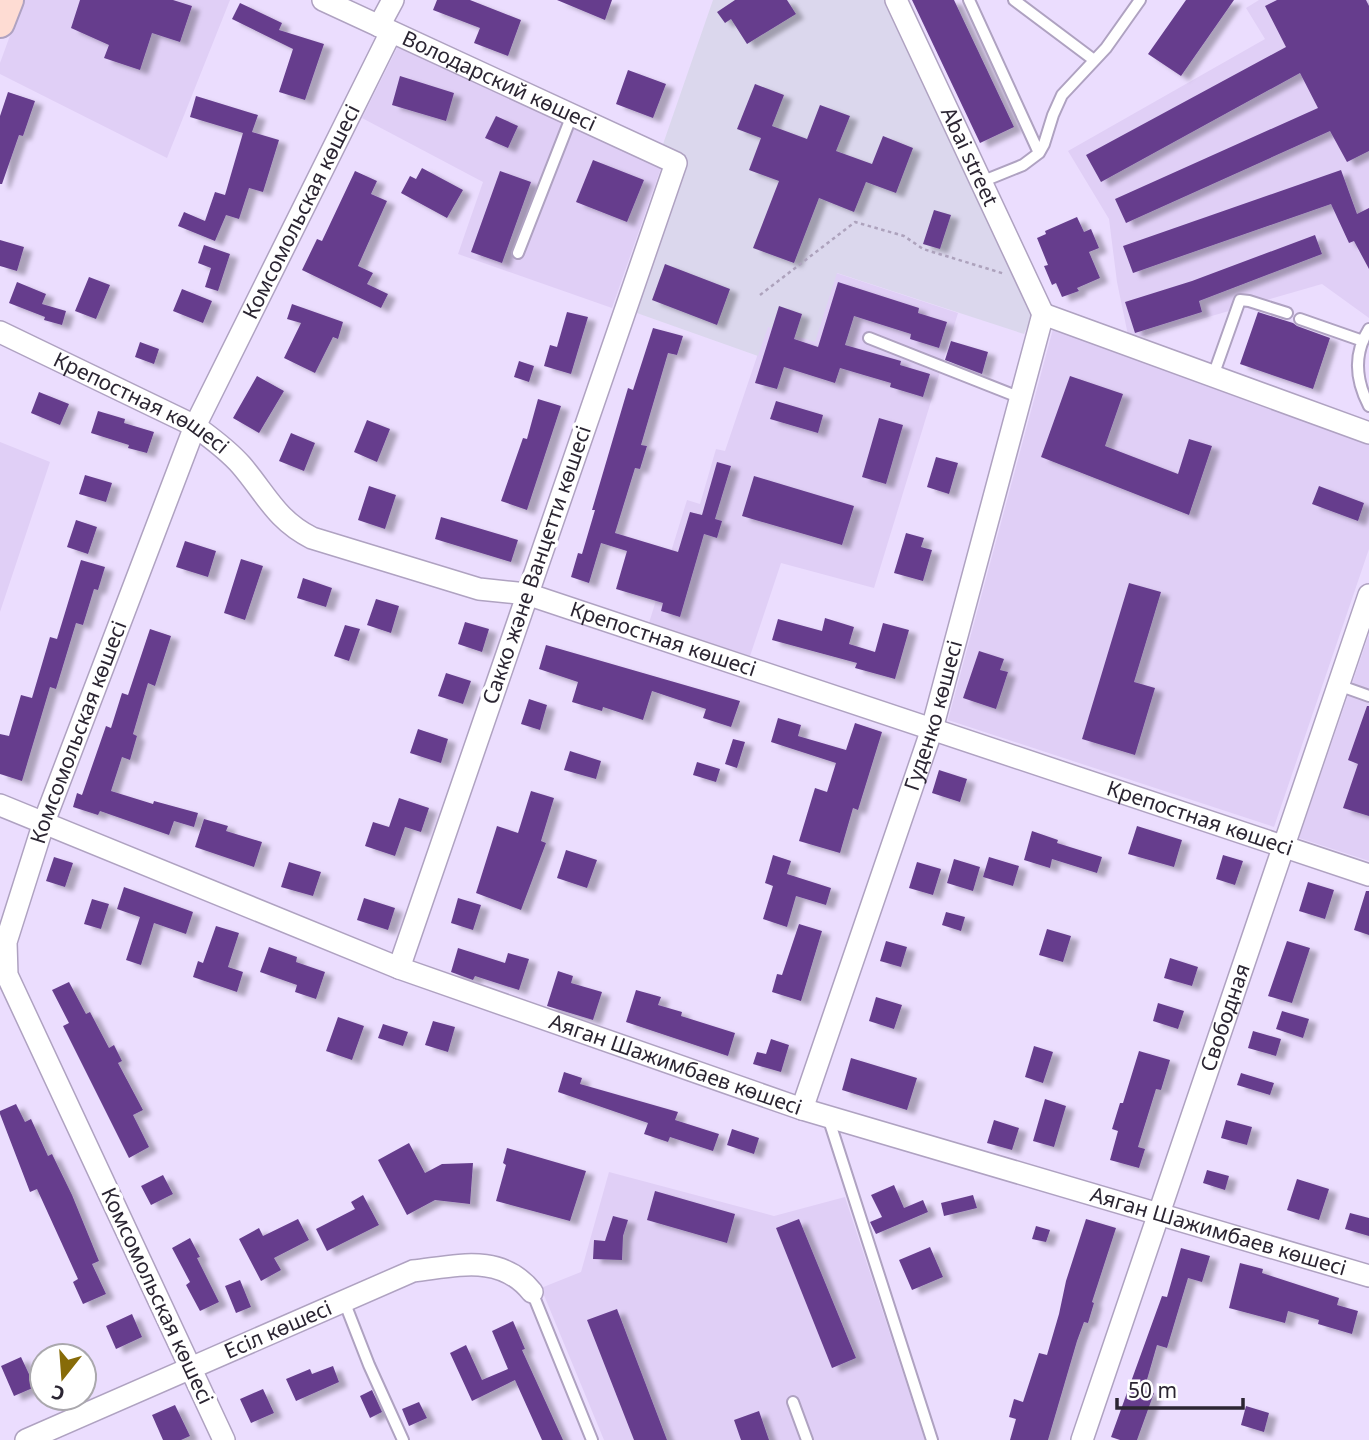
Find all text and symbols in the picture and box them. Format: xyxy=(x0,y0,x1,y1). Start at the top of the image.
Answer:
street label: Володарский көшесі xyxy=(398,24,601,137)
street label: Комсомольская көшесі xyxy=(235,99,366,323)
street label: Abai street xyxy=(935,102,1006,211)
street label: Крепостная көшесі xyxy=(49,345,235,460)
street label: Сакко және Ванцетти көшесі xyxy=(475,422,597,708)
street label: Крепостная көшесі xyxy=(567,594,760,683)
street label: Комсомольская көшесі xyxy=(23,617,132,847)
street label: Гуденко көшесі xyxy=(897,637,968,794)
street label: Крепостная көшесі xyxy=(1103,774,1297,862)
street label: Свободная xyxy=(1193,960,1256,1075)
street label: Аяган Шажимбаев көшесі xyxy=(546,1007,806,1121)
street label: Аяган Шажимбаев көшесі xyxy=(1087,1180,1350,1282)
street label: Комсомольская көшесі xyxy=(95,1183,221,1409)
street label: Есіл көшесі xyxy=(219,1293,336,1365)
north arrow xyxy=(28,1342,98,1412)
scale bar xyxy=(1117,1366,1243,1410)
text: 50 m xyxy=(1128,1376,1177,1404)
text: С xyxy=(48,1379,68,1407)

